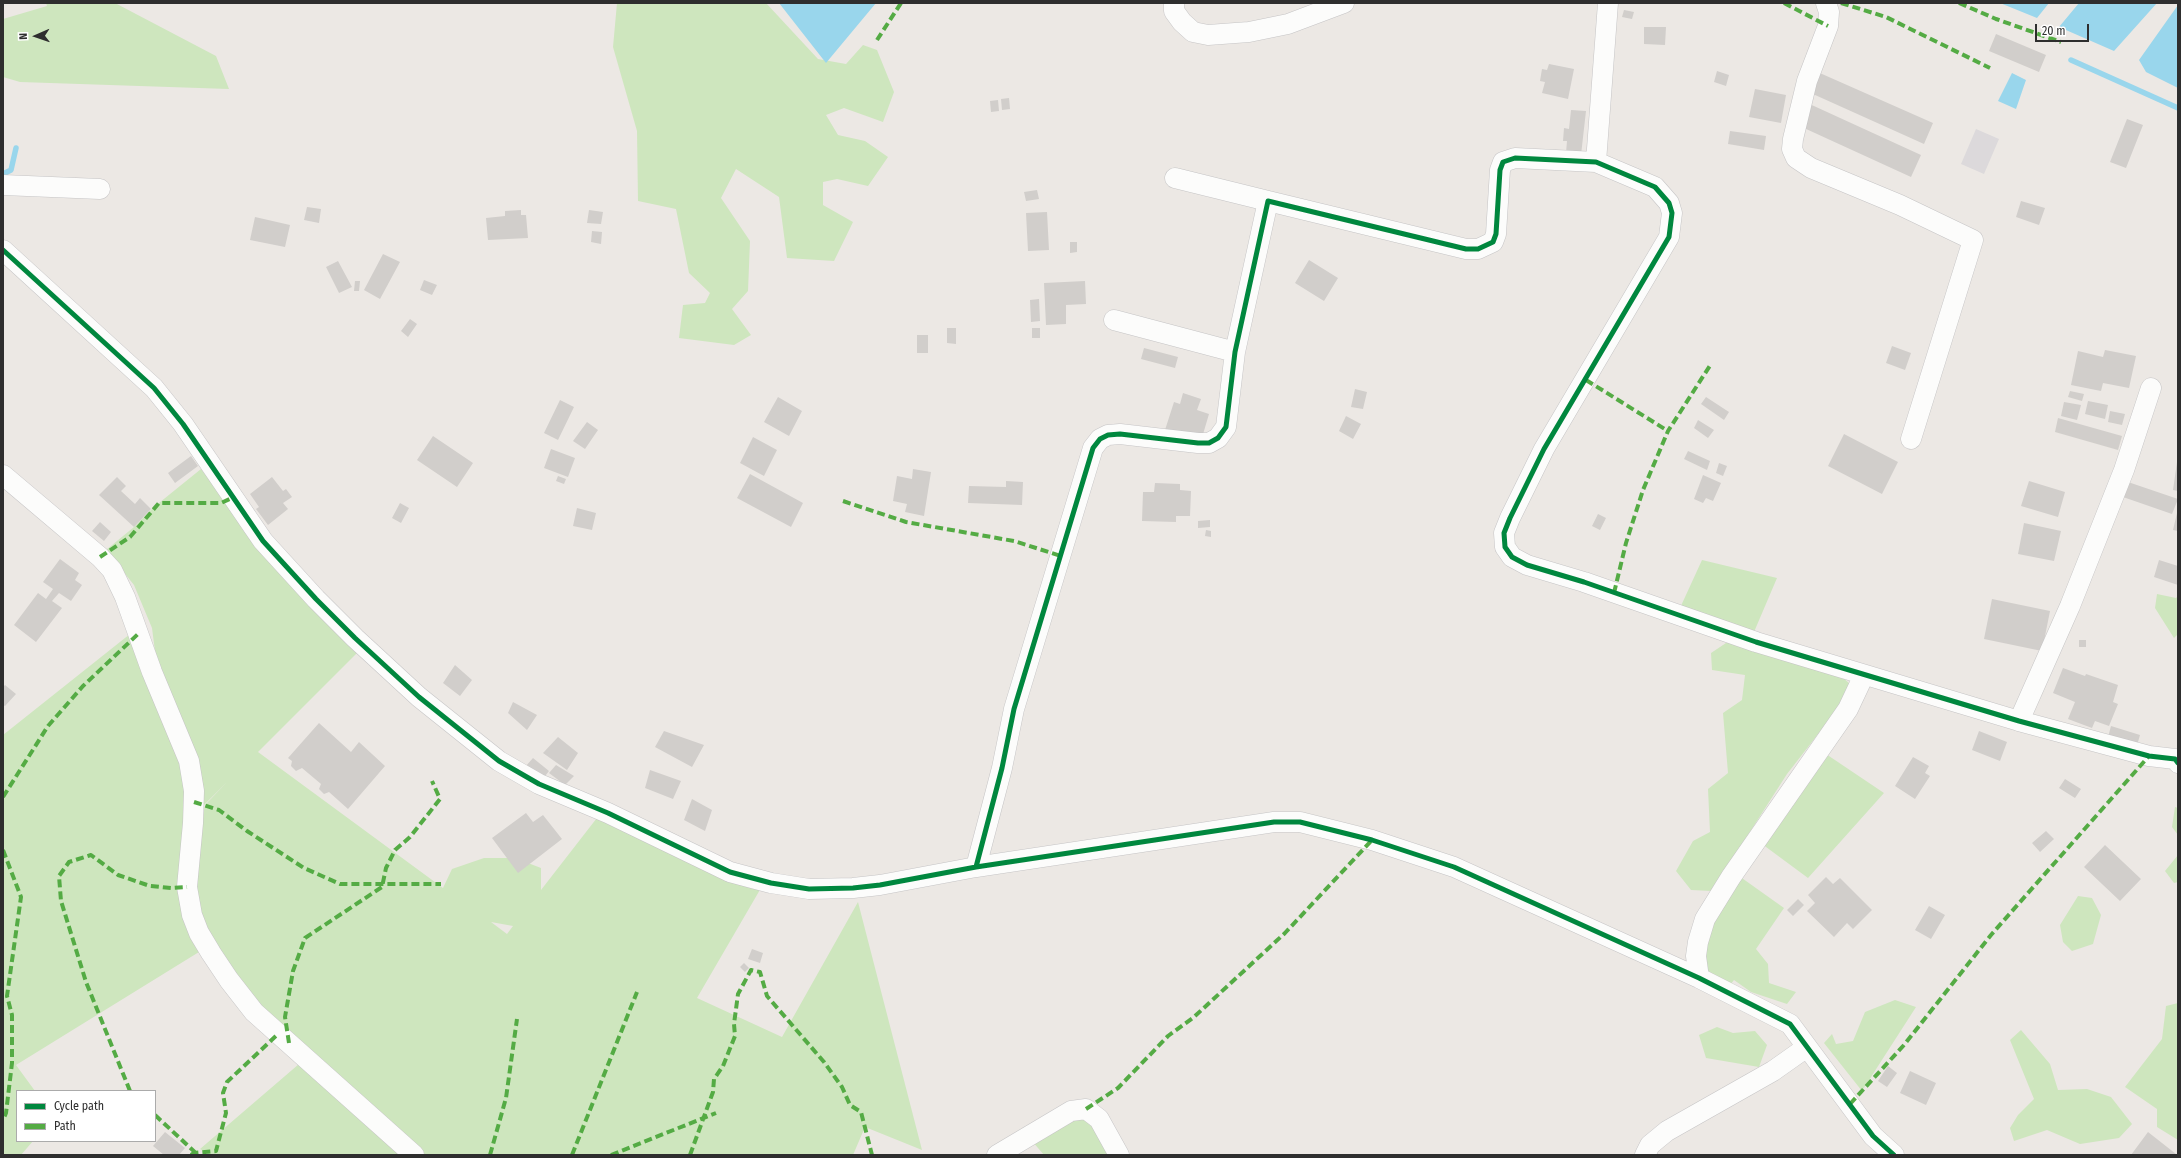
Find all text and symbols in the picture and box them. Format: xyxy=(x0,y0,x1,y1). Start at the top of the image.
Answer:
north arrow xyxy=(16,16,56,56)
scale bar xyxy=(2037,16,2091,42)
text: 20 m xyxy=(2042,24,2066,38)
text: N xyxy=(17,33,30,40)
legend xyxy=(16,1090,156,1142)
text: Cycle path xyxy=(54,1099,104,1113)
text: Path xyxy=(54,1119,76,1133)

